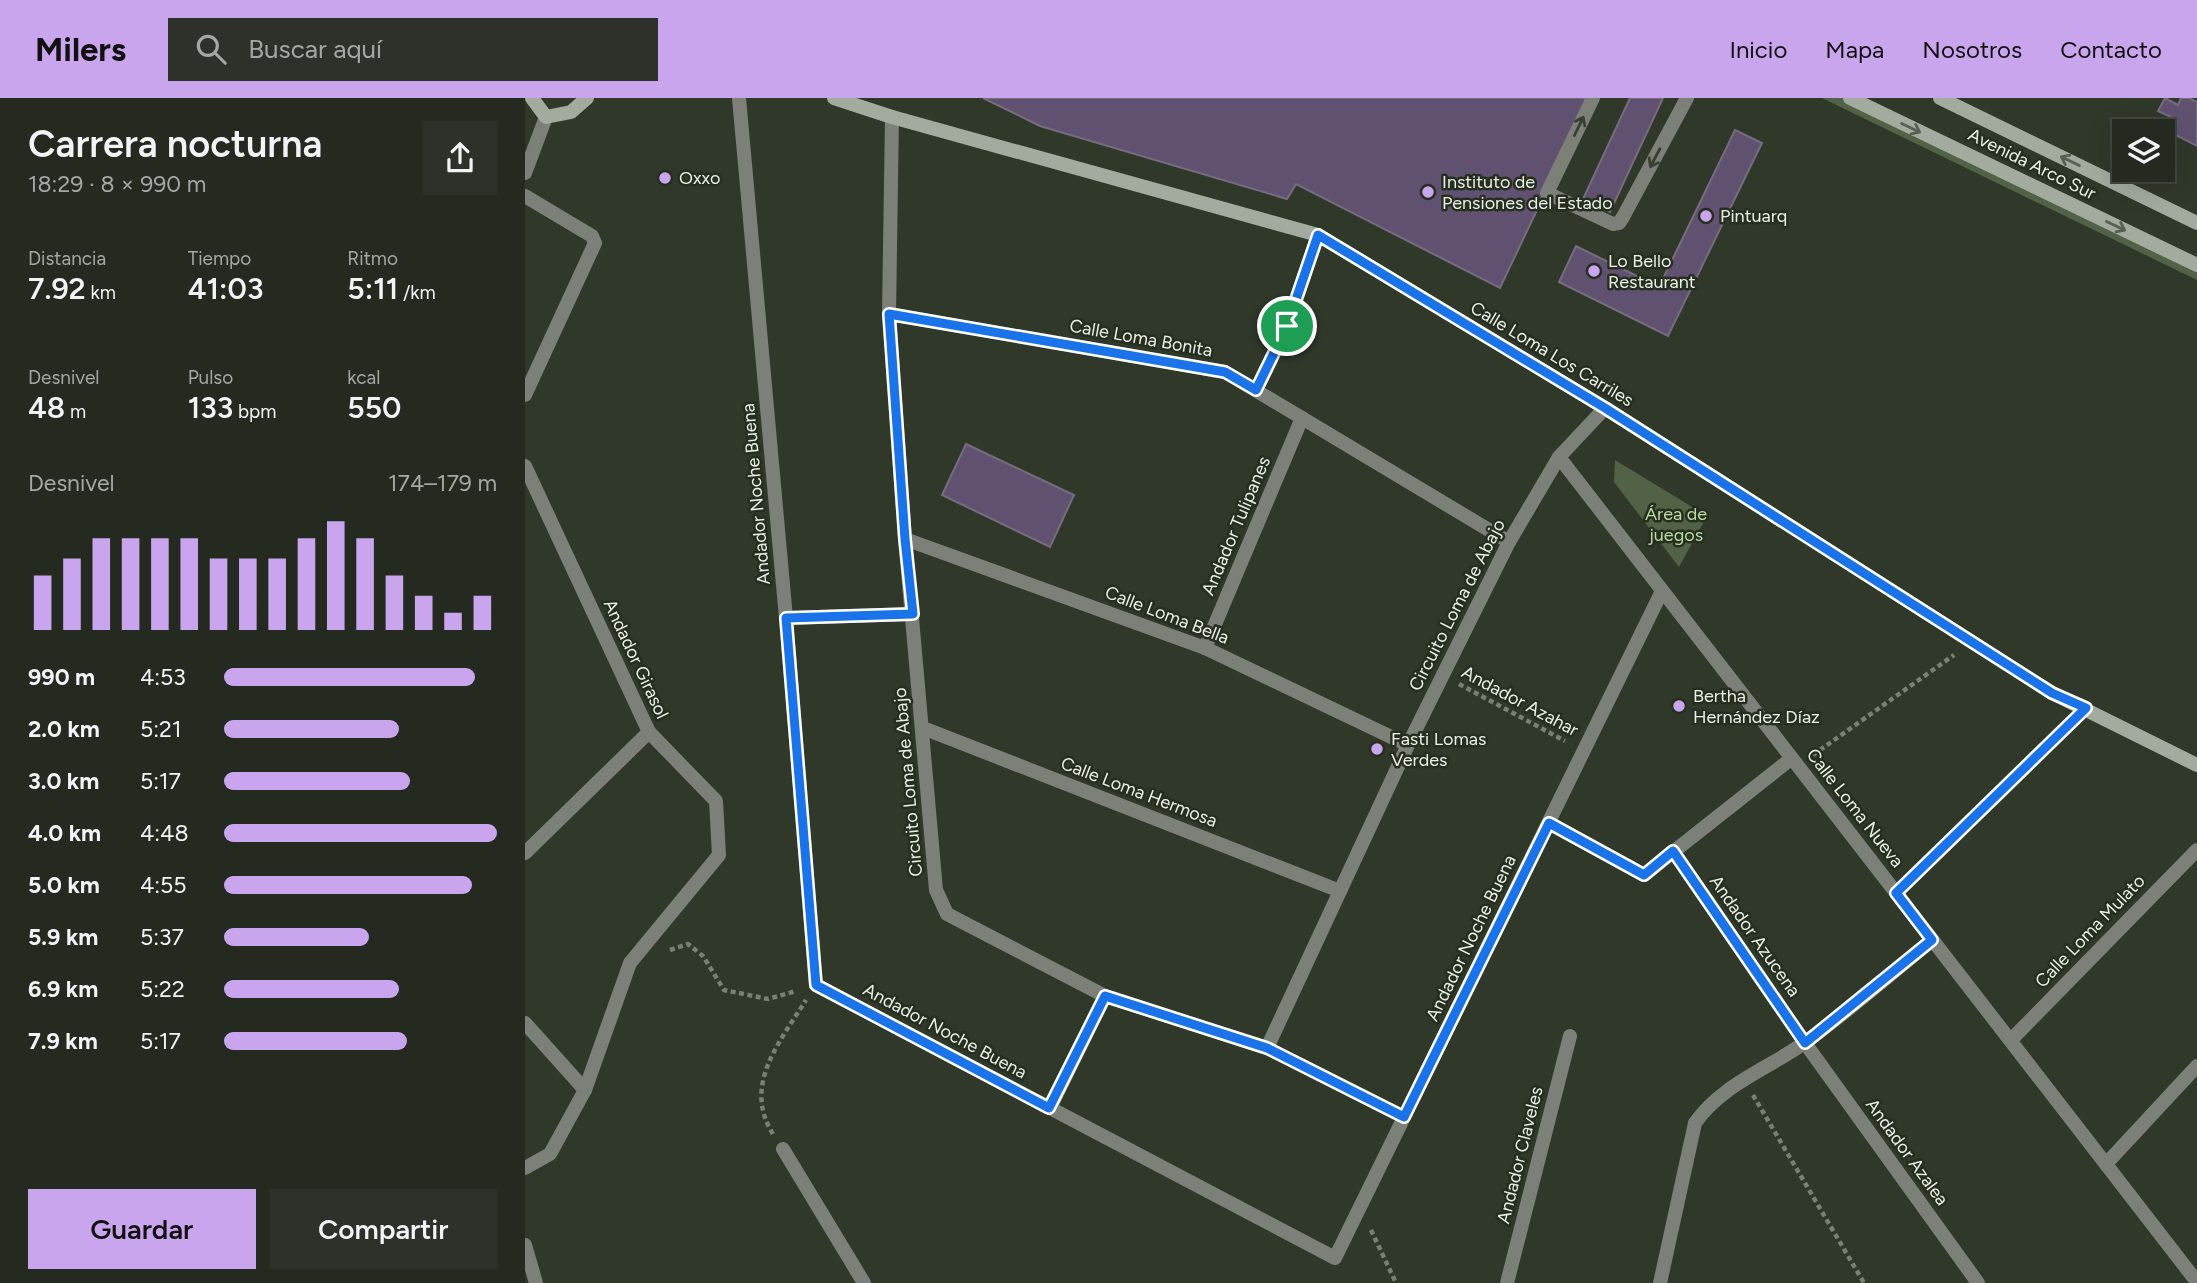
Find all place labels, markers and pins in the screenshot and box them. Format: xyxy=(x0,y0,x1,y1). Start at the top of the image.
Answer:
place label: Oxxo xyxy=(679,167,720,189)
marker: Oxxo xyxy=(657,170,673,186)
place label: Instituto de Pensiones del Estado xyxy=(1442,171,1613,214)
marker: Instituto de Pensiones del Estado xyxy=(1420,184,1436,200)
place label: Pintuarq xyxy=(1720,205,1787,227)
marker: Pintuarq xyxy=(1698,208,1714,224)
place label: Lo Bello Restaurant xyxy=(1608,250,1696,293)
marker: Lo Bello Restaurant xyxy=(1586,263,1602,279)
pin xyxy=(1257,296,1317,356)
place label: Bertha Hernández Díaz xyxy=(1693,685,1820,728)
marker: Bertha Hernández Díaz xyxy=(1671,698,1687,714)
place label: Fasti Lomas Verdes xyxy=(1391,728,1486,771)
marker: Fasti Lomas Verdes xyxy=(1369,741,1385,757)

